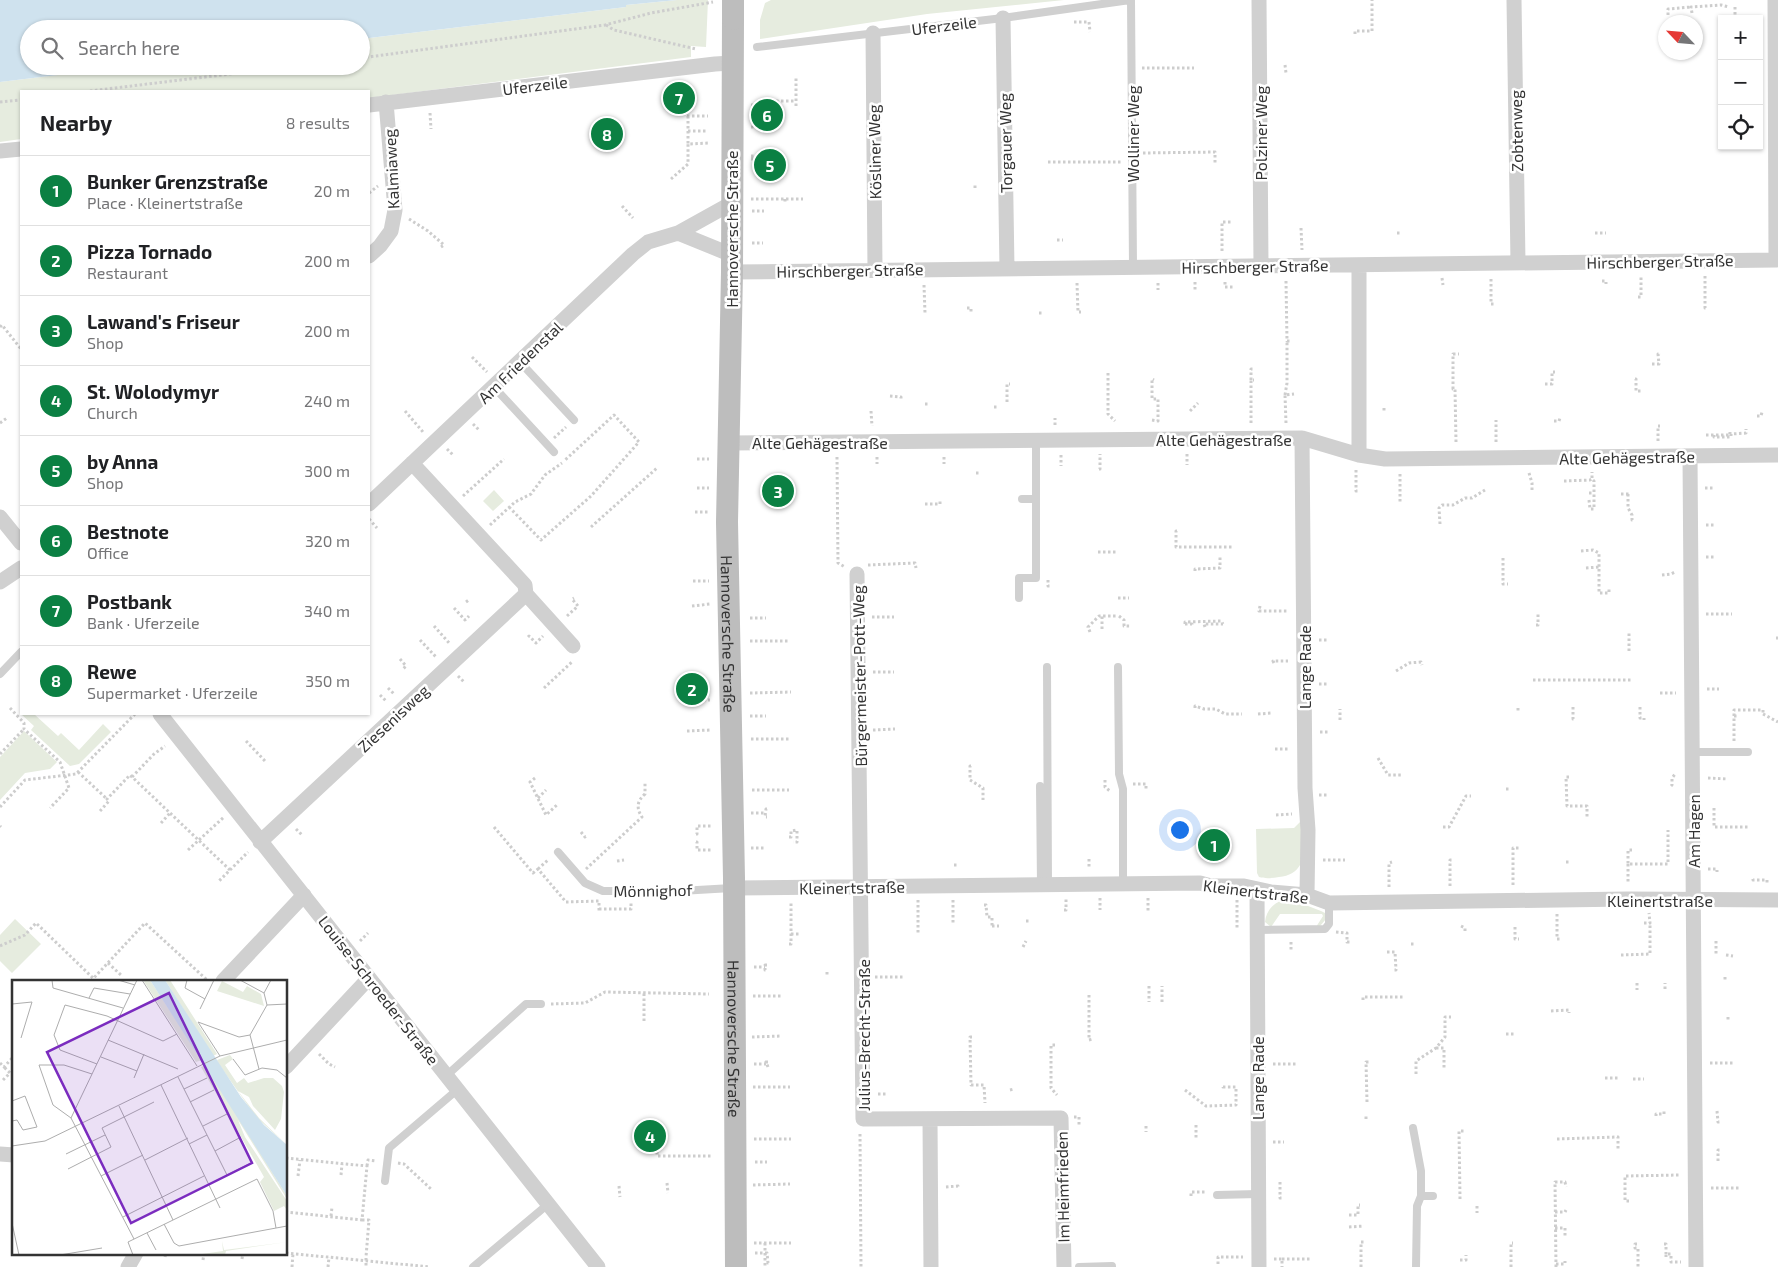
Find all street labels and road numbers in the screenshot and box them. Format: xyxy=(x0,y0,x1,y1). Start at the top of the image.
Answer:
street label: Uferzeile xyxy=(910,12,978,38)
street label: Uferzeile xyxy=(501,72,569,98)
street label: Wolliner Weg xyxy=(1123,85,1142,183)
street label: Polziner Weg xyxy=(1251,85,1270,181)
street label: Zobtenweg xyxy=(1506,90,1526,172)
street label: Torgauer Weg xyxy=(995,93,1015,193)
street label: Kösliner Weg xyxy=(864,104,884,200)
street label: Kalmiaweg xyxy=(379,128,403,210)
street label: Hannoversche Straße xyxy=(722,150,741,308)
street label: Hirschberger Straße xyxy=(1586,250,1734,272)
street label: Hirschberger Straße xyxy=(1181,255,1329,277)
street label: Hirschberger Straße xyxy=(776,259,924,281)
street label: Am Friedenstal xyxy=(474,317,566,407)
street label: Alte Gehägestraße xyxy=(1156,430,1292,449)
street label: Alte Gehägestraße xyxy=(752,433,888,452)
street label: Alte Gehägestraße xyxy=(1559,446,1695,468)
street label: Hannoversche Straße xyxy=(718,555,740,713)
street label: Bürgermeister-Pott-Weg xyxy=(848,585,870,767)
street label: Lange Rade xyxy=(1295,625,1314,709)
street label: Ziesenisweg xyxy=(353,680,433,756)
street label: Am Hagen xyxy=(1684,794,1703,868)
street label: Kleinertstraße xyxy=(1202,875,1310,907)
street label: Kleinertstraße xyxy=(799,877,905,897)
street label: Mönnighof xyxy=(613,880,694,900)
street label: Kleinertstraße xyxy=(1607,891,1713,910)
street label: Louise-Schroeder-Straße xyxy=(315,912,443,1068)
street label: Julius-Brecht-Straße xyxy=(854,959,873,1111)
street label: Hannoversche Straße xyxy=(725,960,745,1118)
street label: Lange Rade xyxy=(1248,1036,1267,1120)
street label: Im Heimfrieden xyxy=(1052,1131,1072,1243)

